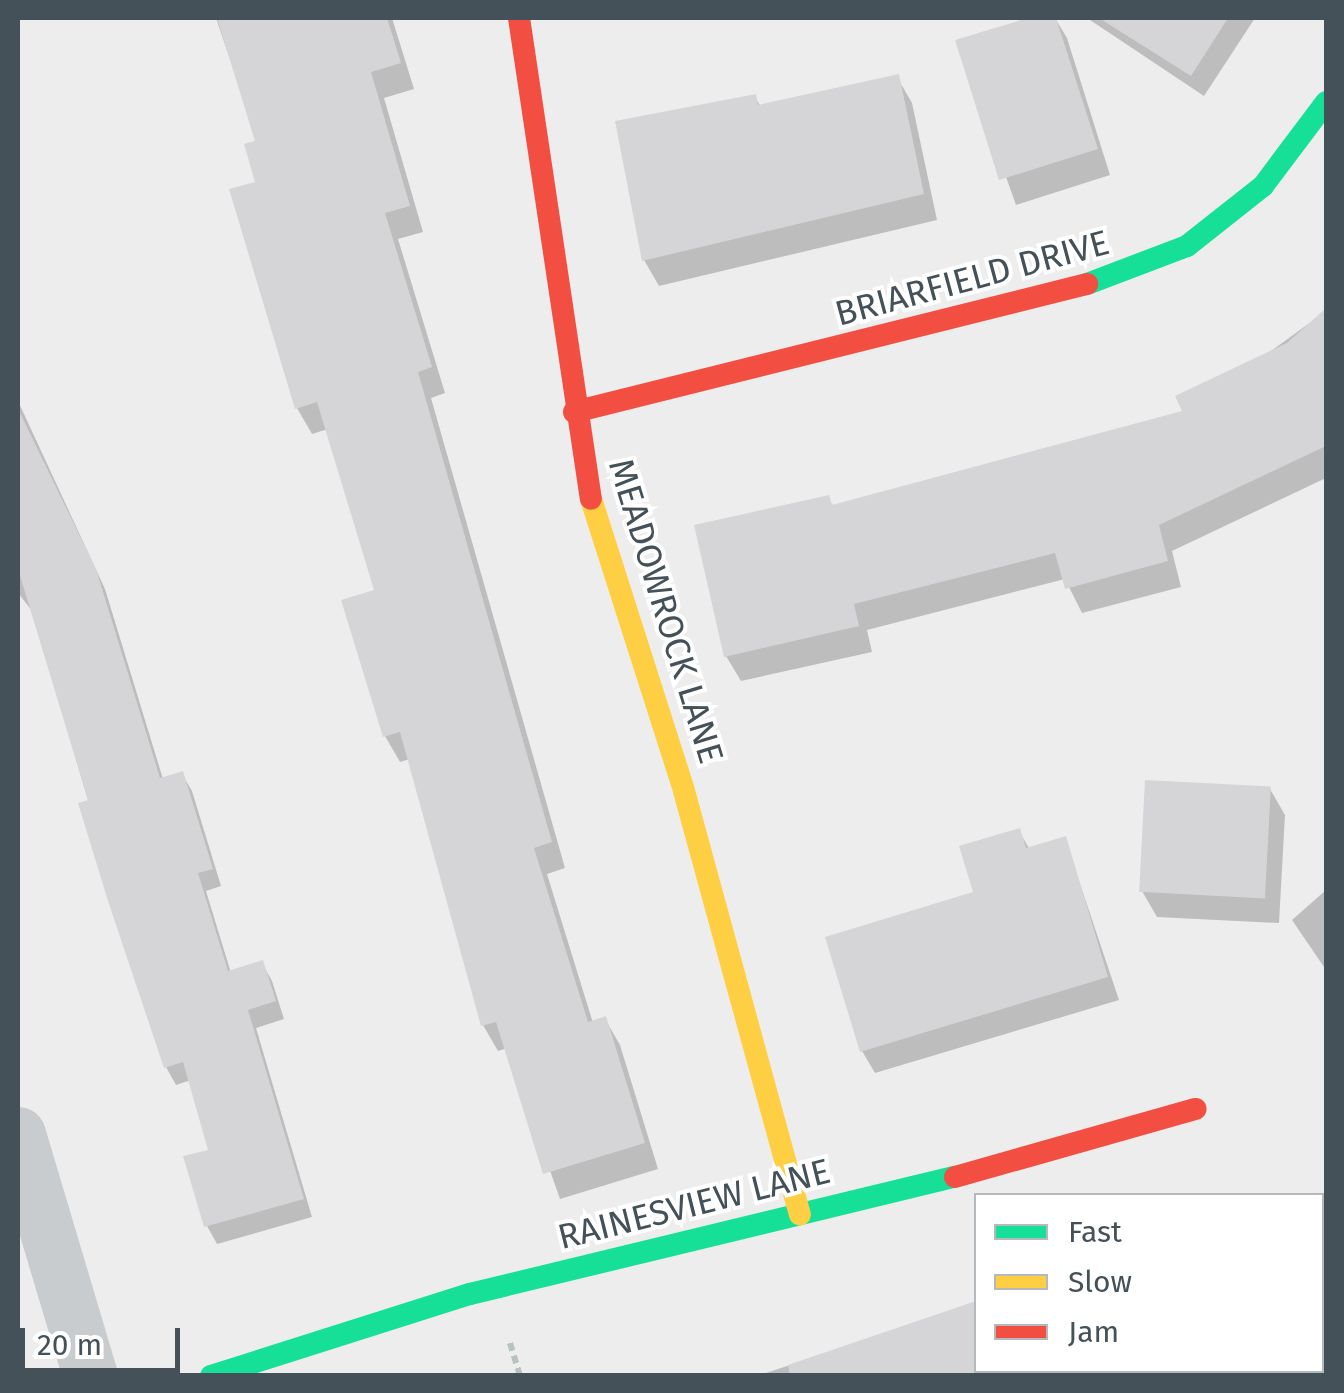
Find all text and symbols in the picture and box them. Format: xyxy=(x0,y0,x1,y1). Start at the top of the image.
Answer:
street label: BRIARFIELD DRIVE xyxy=(831,221,1113,335)
street label: MEADOWROCK LANE xyxy=(600,454,732,768)
street label: RAINESVIEW LANE xyxy=(554,1150,834,1258)
legend xyxy=(974,1193,1324,1373)
text: Fast xyxy=(1068,1214,1122,1250)
text: Slow xyxy=(1068,1264,1132,1300)
scale bar xyxy=(25,1308,185,1370)
text: Jam xyxy=(1068,1314,1119,1350)
text: 20 m xyxy=(37,1327,102,1363)

